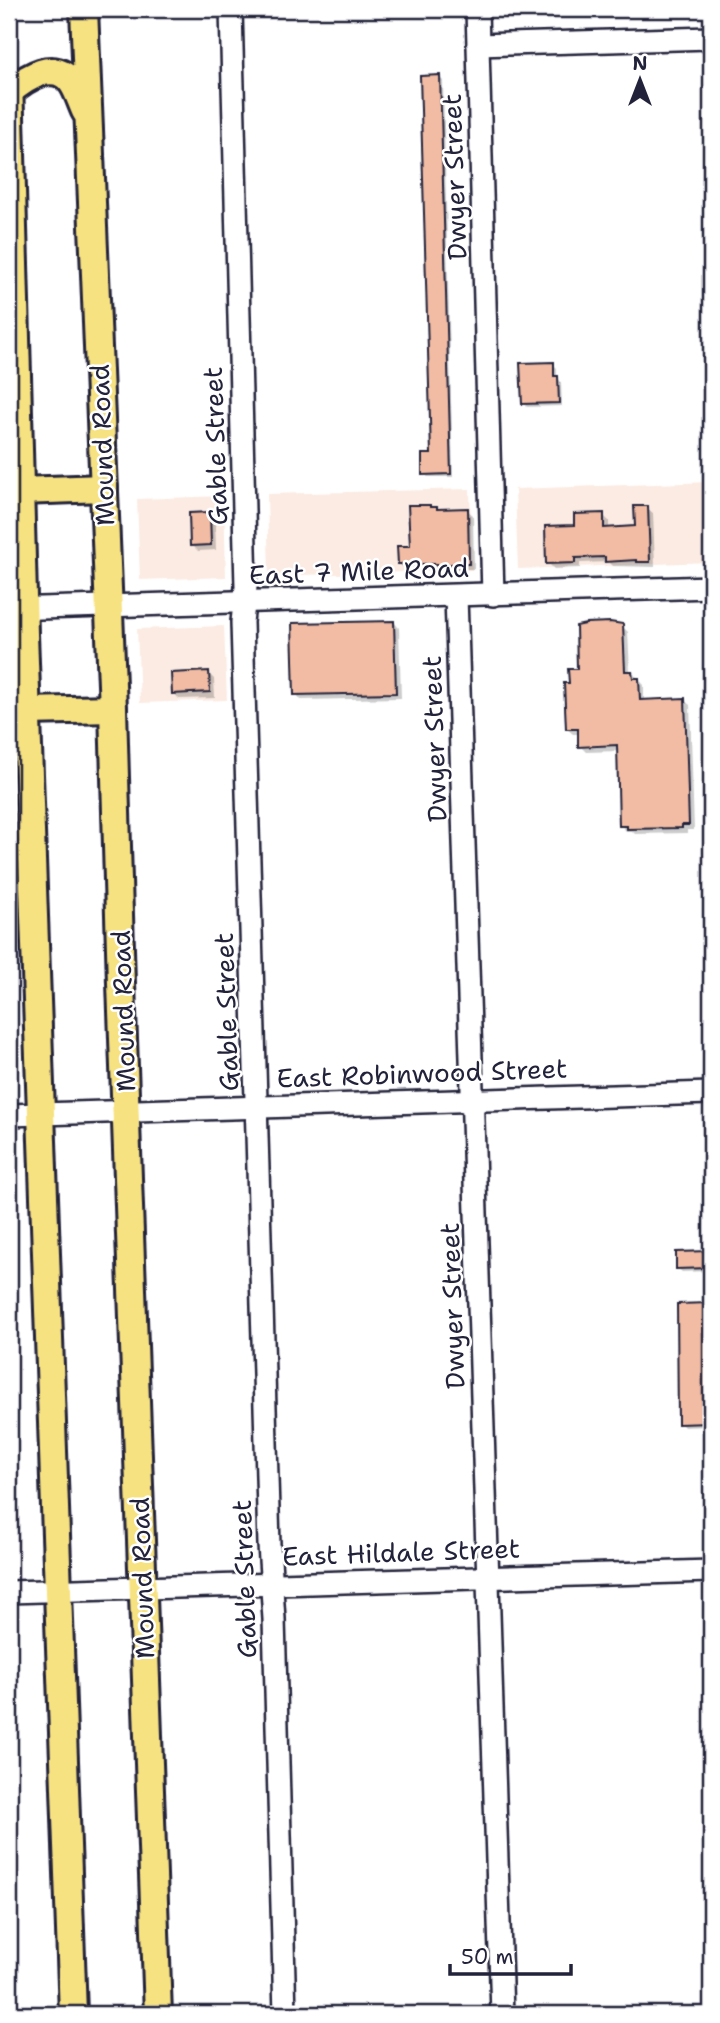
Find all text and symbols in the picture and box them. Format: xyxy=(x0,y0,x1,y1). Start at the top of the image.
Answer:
north arrow xyxy=(604,46,674,116)
text: N xyxy=(632,51,648,76)
street label: Dwyer Street xyxy=(434,93,474,261)
street label: Mound Road xyxy=(82,363,122,527)
street label: Gable Street xyxy=(195,366,235,526)
street label: East 7 Mile Road xyxy=(248,550,470,592)
street label: Dwyer Street xyxy=(414,655,454,823)
street label: Mound Road xyxy=(103,929,143,1093)
street label: Gable Street xyxy=(206,932,246,1092)
street label: East Robinwood Street xyxy=(276,1050,568,1096)
street label: Dwyer Street xyxy=(432,1222,472,1390)
street label: Mound Road xyxy=(122,1496,162,1660)
street label: Gable Street xyxy=(224,1499,264,1659)
street label: East Hildale Street xyxy=(281,1530,521,1574)
scale bar xyxy=(450,1932,571,1976)
text: 50 m xyxy=(461,1943,514,1971)

